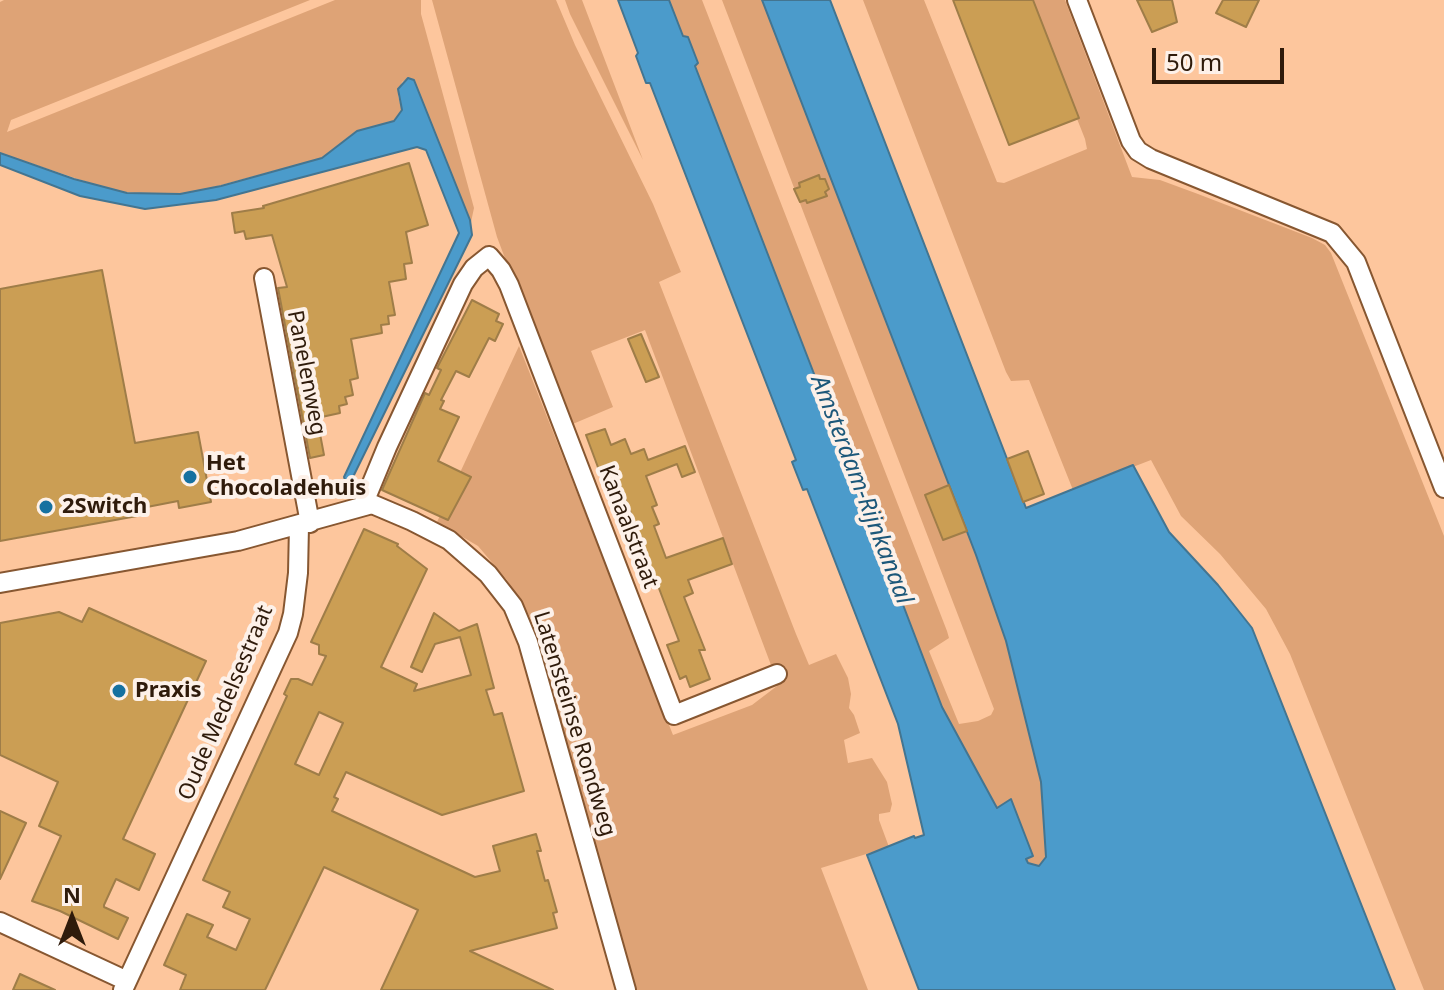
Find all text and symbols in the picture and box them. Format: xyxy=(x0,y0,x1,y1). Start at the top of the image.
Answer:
scale bar xyxy=(1156,32,1288,82)
text: 50 m xyxy=(1166,45,1222,78)
street label: Panelenweg xyxy=(281,308,331,438)
water label: Amsterdam-Rijnkanaal xyxy=(804,371,918,609)
place label: Het Chocoladehuis xyxy=(206,451,366,502)
street label: Kanaalstraat xyxy=(592,462,664,592)
marker: Het Chocoladehuis xyxy=(181,468,199,486)
place label: 2Switch xyxy=(62,494,147,520)
marker: 2Switch xyxy=(37,498,55,516)
street label: Oude Medelsestraat xyxy=(173,602,279,804)
street label: Latensteinse Rondweg xyxy=(527,608,621,840)
place label: Praxis xyxy=(135,678,202,704)
marker: Praxis xyxy=(110,682,128,700)
north arrow xyxy=(32,878,112,958)
text: N xyxy=(63,879,81,909)

